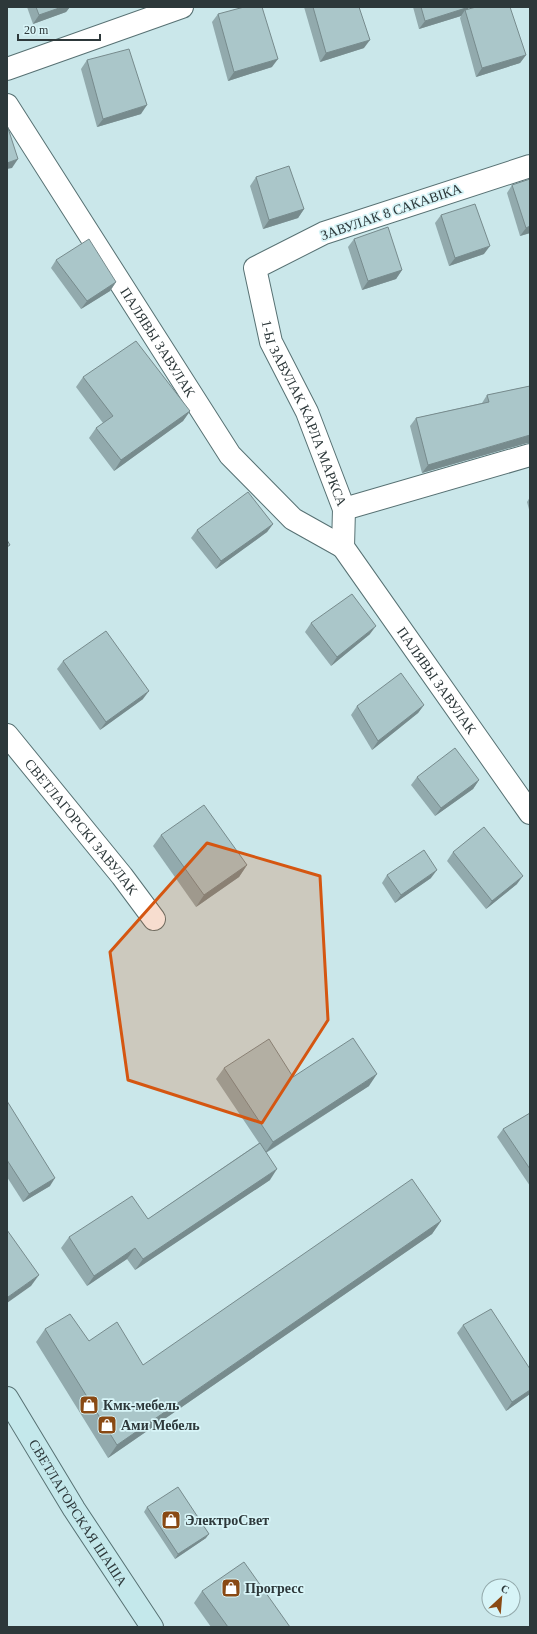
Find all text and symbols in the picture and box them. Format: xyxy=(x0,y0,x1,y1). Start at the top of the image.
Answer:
scale bar xyxy=(18,16,100,42)
text: 20 m xyxy=(24,23,49,37)
street label: ЗАВУЛАК 8 САКАВІКА xyxy=(318,180,464,243)
street label: ПАЛЯВЫ ЗАВУЛАК xyxy=(118,284,199,400)
street label: 1-Ы ЗАВУЛАК КАРЛА МАРКСА xyxy=(259,319,350,509)
street label: ПАЛЯВЫ ЗАВУЛАК xyxy=(394,624,480,737)
street label: СВЕТЛАГОРСКІ ЗАВУЛАК xyxy=(22,756,141,898)
shop icon: Кмк-мебель xyxy=(78,1394,100,1416)
place label: Кмк-мебель xyxy=(103,1398,180,1413)
shop icon: Ами Мебель xyxy=(96,1414,118,1436)
place label: Ами Мебель xyxy=(121,1418,200,1433)
street label: СВЕТЛАГОРСКАЯ ШАША xyxy=(26,1437,131,1590)
shop icon: ЭлектроСвет xyxy=(160,1509,182,1531)
place label: ЭлектроСвет xyxy=(185,1513,269,1528)
shop icon: Прогресс xyxy=(220,1577,242,1599)
north arrow xyxy=(481,1578,521,1618)
place label: Прогресс xyxy=(245,1581,304,1596)
text: С xyxy=(499,1582,512,1596)

